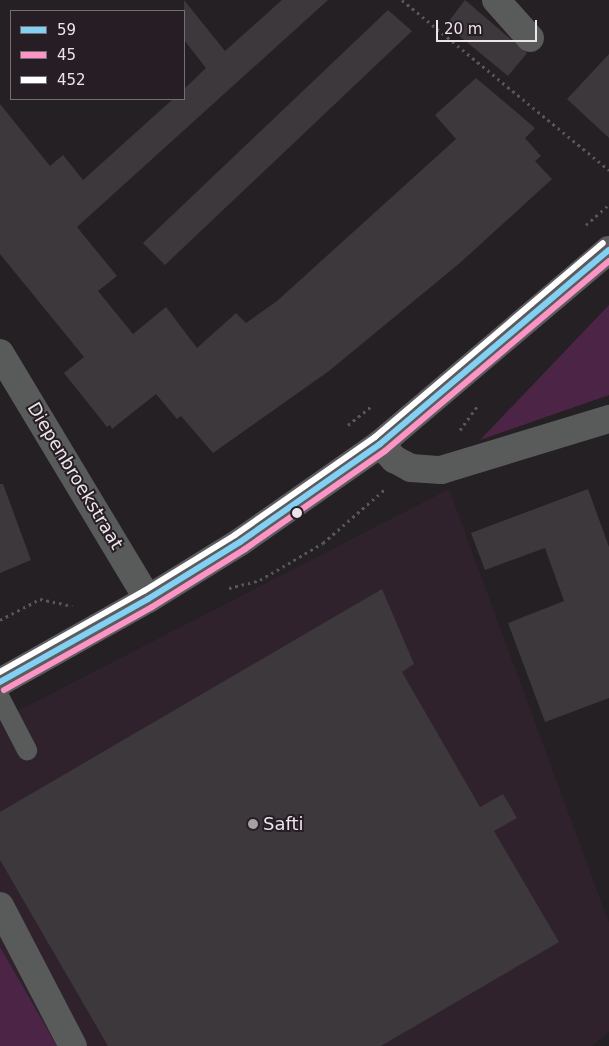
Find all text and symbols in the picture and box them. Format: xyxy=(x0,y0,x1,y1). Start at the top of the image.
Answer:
legend xyxy=(10,10,185,100)
scale bar xyxy=(439,10,540,42)
text: 20 m xyxy=(444,20,482,38)
text: 59 xyxy=(57,21,76,39)
text: 45 xyxy=(57,46,76,64)
text: 452 xyxy=(57,71,86,89)
street label: Diepenbroekstraat xyxy=(23,399,127,553)
unlabelled marker xyxy=(292,508,302,518)
place label: Safti xyxy=(263,813,304,835)
marker: Safti xyxy=(247,818,259,830)

